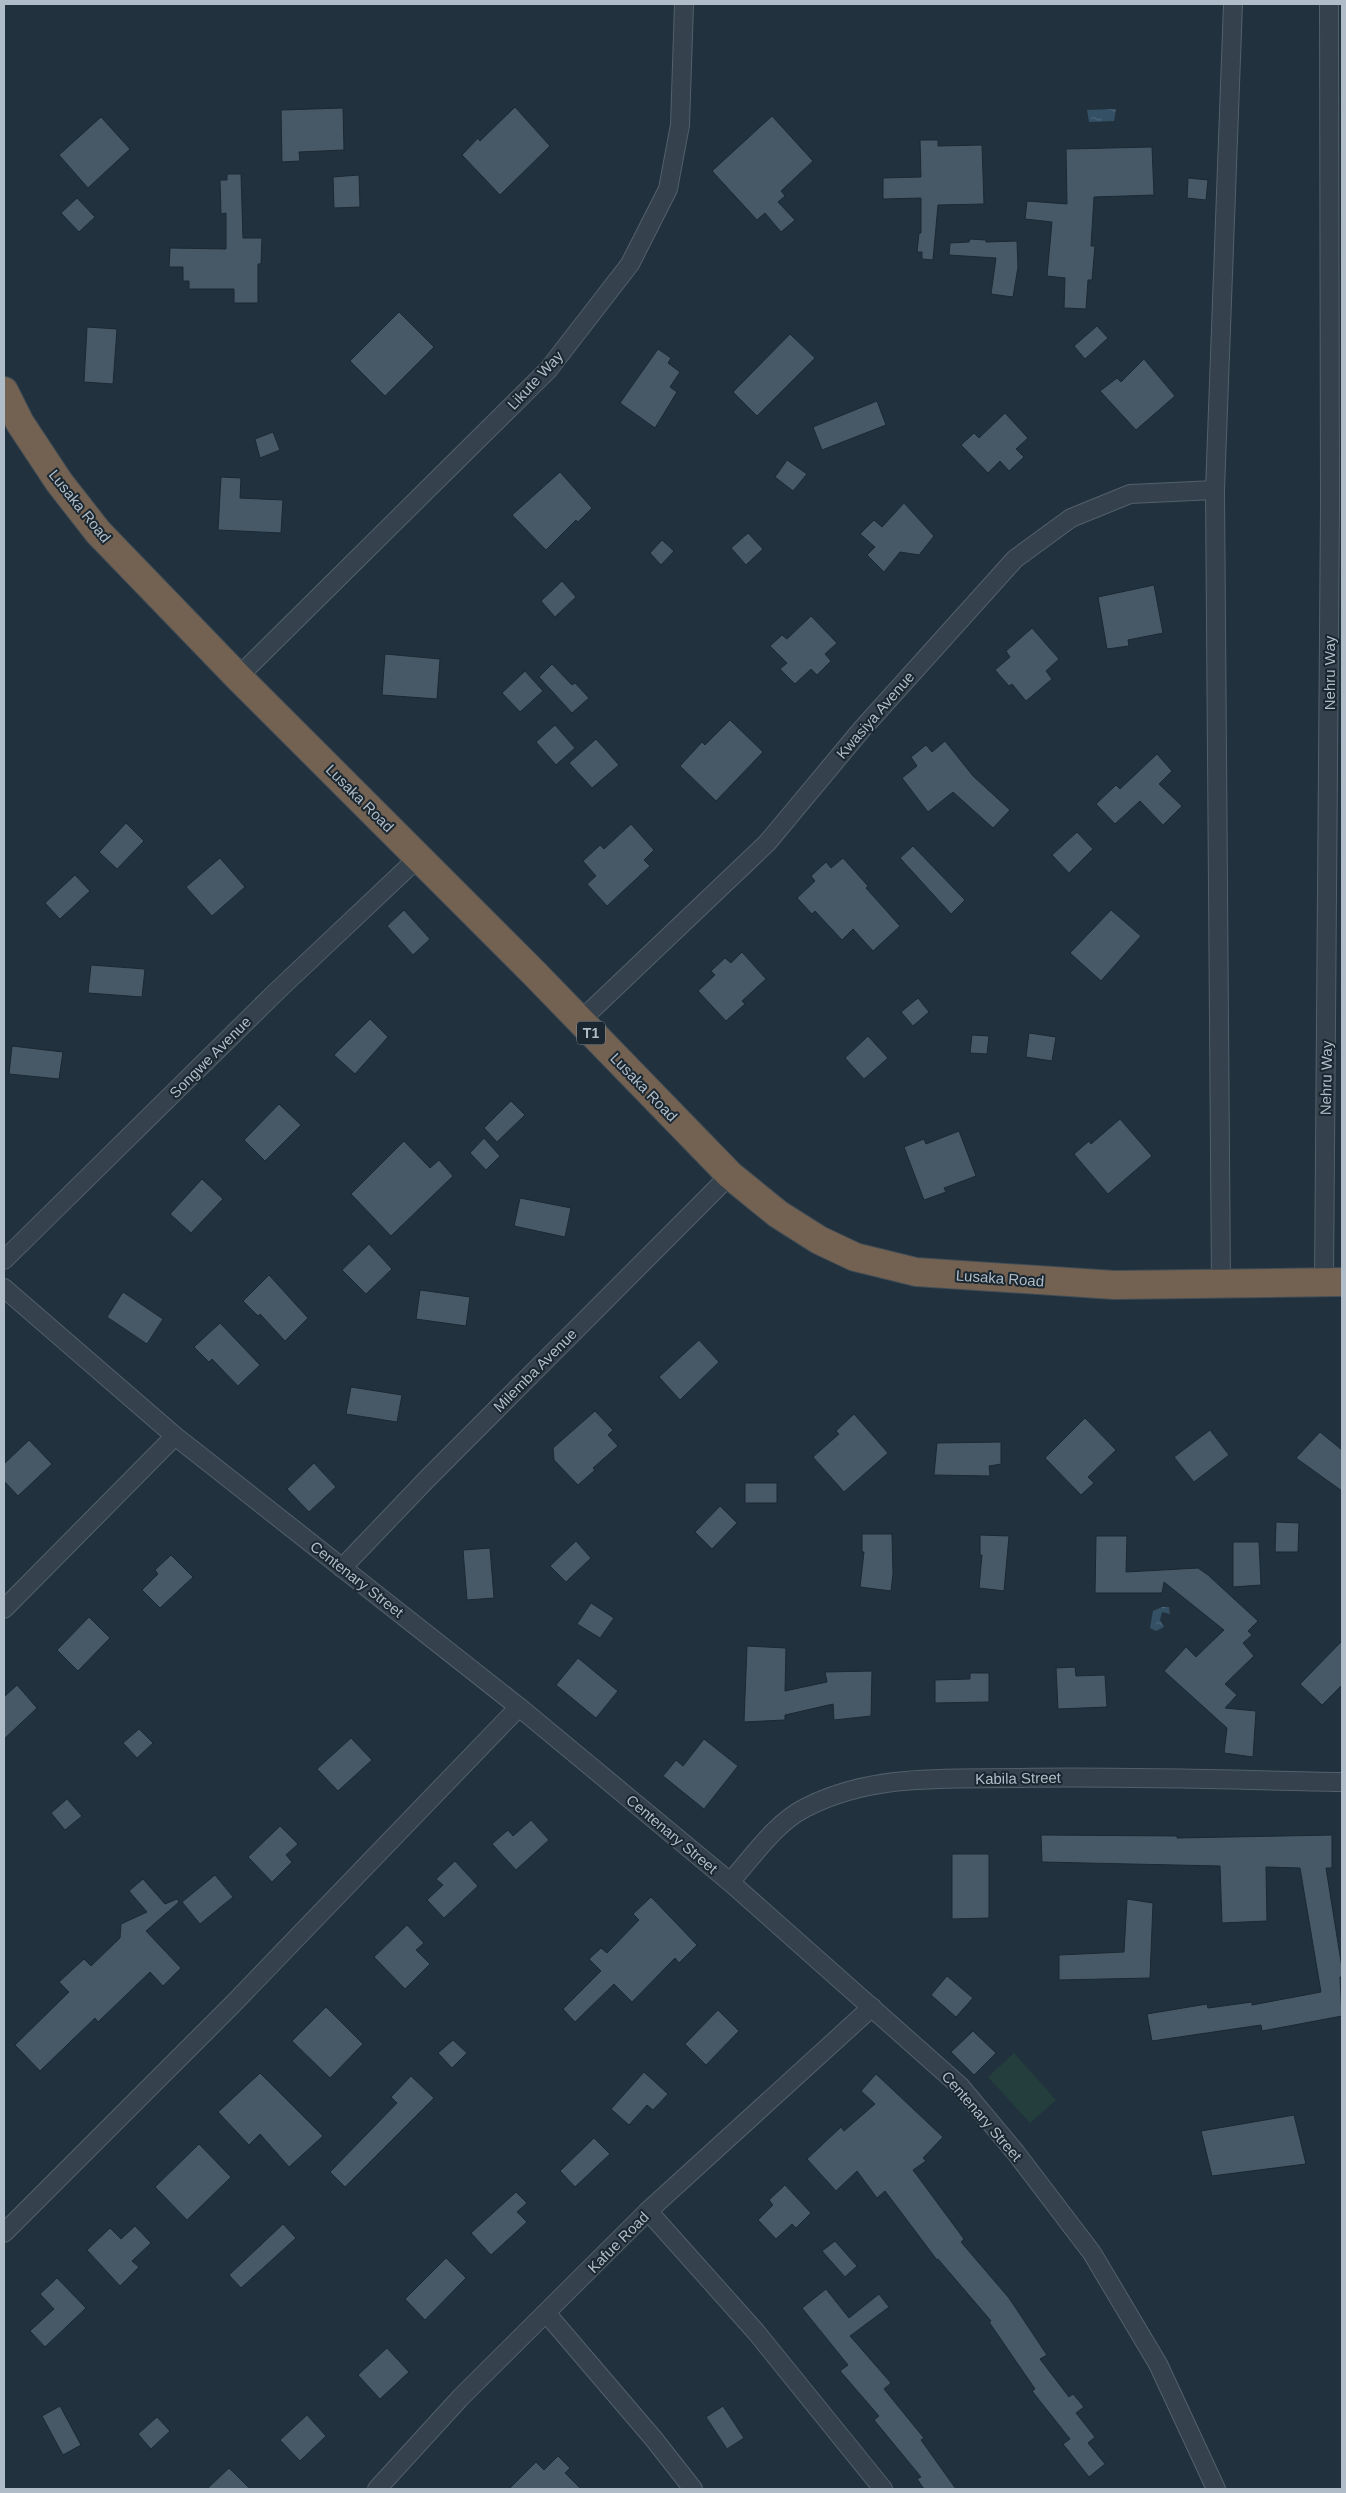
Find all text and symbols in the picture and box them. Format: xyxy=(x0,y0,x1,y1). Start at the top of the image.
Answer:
street label: Likute Way xyxy=(504,347,567,413)
street label: Lusaka Road xyxy=(46,466,114,546)
street label: Nehru Way xyxy=(1321,635,1338,710)
street label: Kwasiya Avenue xyxy=(833,668,917,762)
street label: Lusaka Road xyxy=(323,761,397,835)
street label: Songwe Avenue xyxy=(166,1013,254,1101)
road number: T1 xyxy=(577,1021,605,1044)
street label: Nehru Way xyxy=(1317,1040,1335,1115)
street label: Lusaka Road xyxy=(607,1049,681,1125)
street label: Lusaka Road xyxy=(955,1266,1045,1290)
street label: Milemba Avenue xyxy=(490,1325,580,1415)
street label: Centenary Street xyxy=(307,1537,408,1621)
street label: Kabila Street xyxy=(975,1769,1062,1787)
street label: Centenary Street xyxy=(623,1791,722,1877)
street label: Centenary Street xyxy=(938,2068,1026,2165)
street label: Kafue Road xyxy=(584,2208,652,2276)

